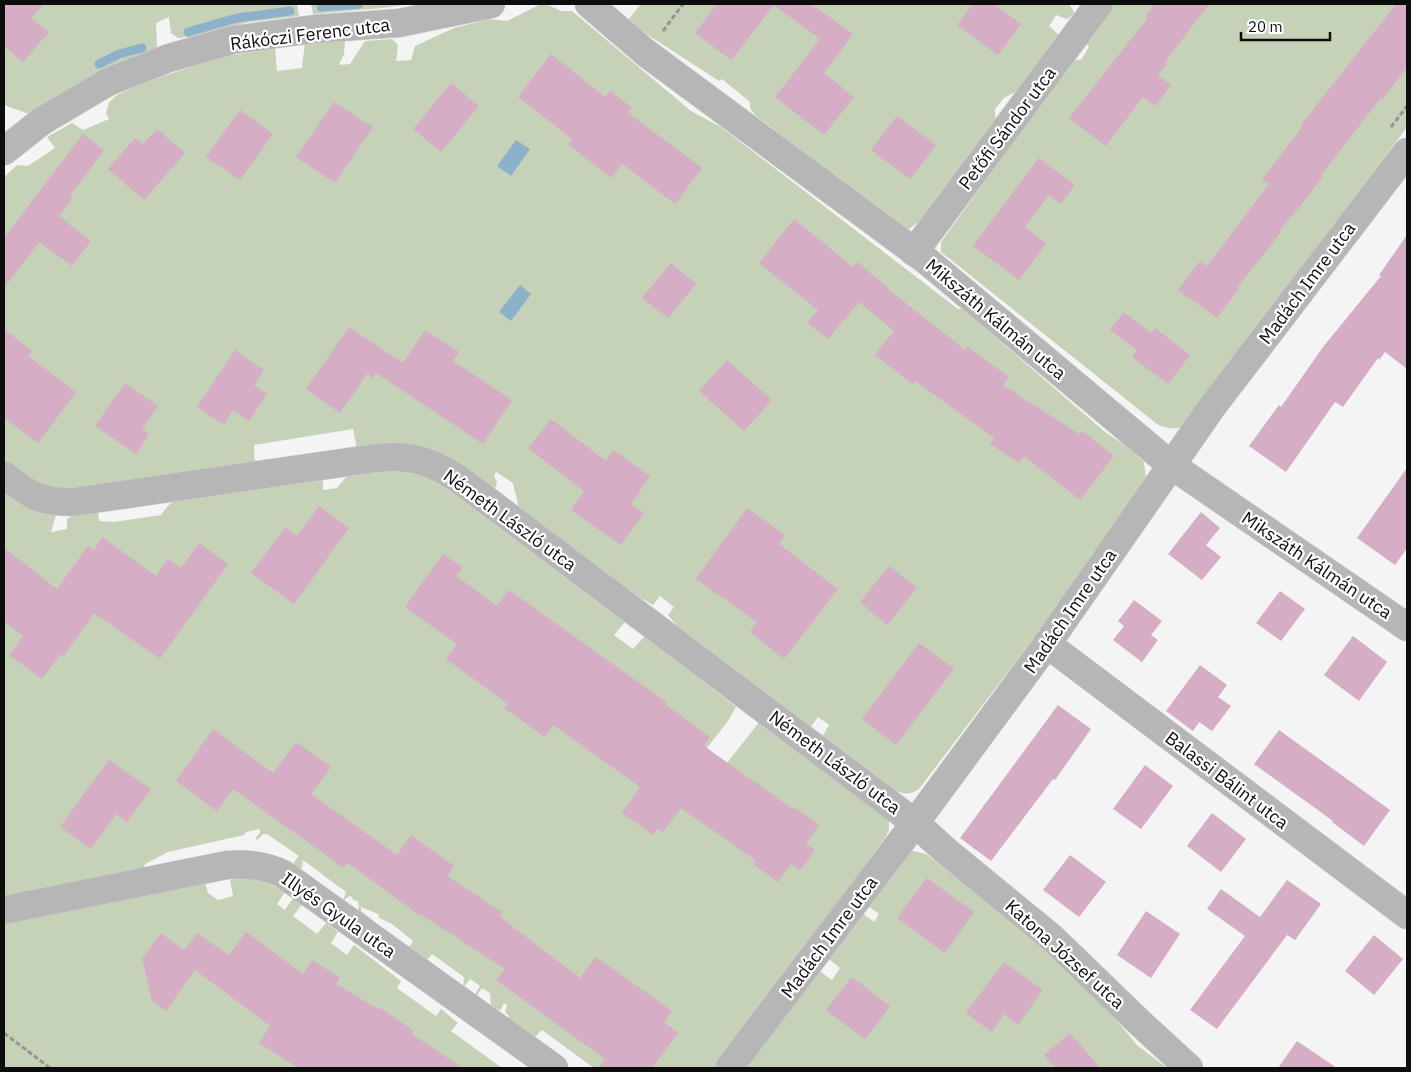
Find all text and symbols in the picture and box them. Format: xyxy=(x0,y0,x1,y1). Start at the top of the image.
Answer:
scale bar xyxy=(1241,10,1330,42)
street label: Rákóczi Ferenc utca xyxy=(229,13,392,55)
text: 20 m xyxy=(1248,17,1283,36)
street label: Petőfi Sándor utca xyxy=(953,62,1061,194)
street label: Madách Imre utca xyxy=(1254,217,1360,348)
street label: Mikszáth Kálmán utca xyxy=(921,254,1071,385)
street label: Németh László utca xyxy=(439,464,581,576)
street label: Mikszáth Kálmán utca xyxy=(1237,506,1397,624)
street label: Madách Imre utca xyxy=(1019,544,1122,678)
street label: Németh László utca xyxy=(765,705,906,819)
street label: Balassi Bálint utca xyxy=(1161,726,1294,834)
street label: Illyés Gyula utca xyxy=(277,867,401,963)
street label: Madách Imre utca xyxy=(776,871,882,1002)
street label: Katona József utca xyxy=(1001,894,1130,1014)

